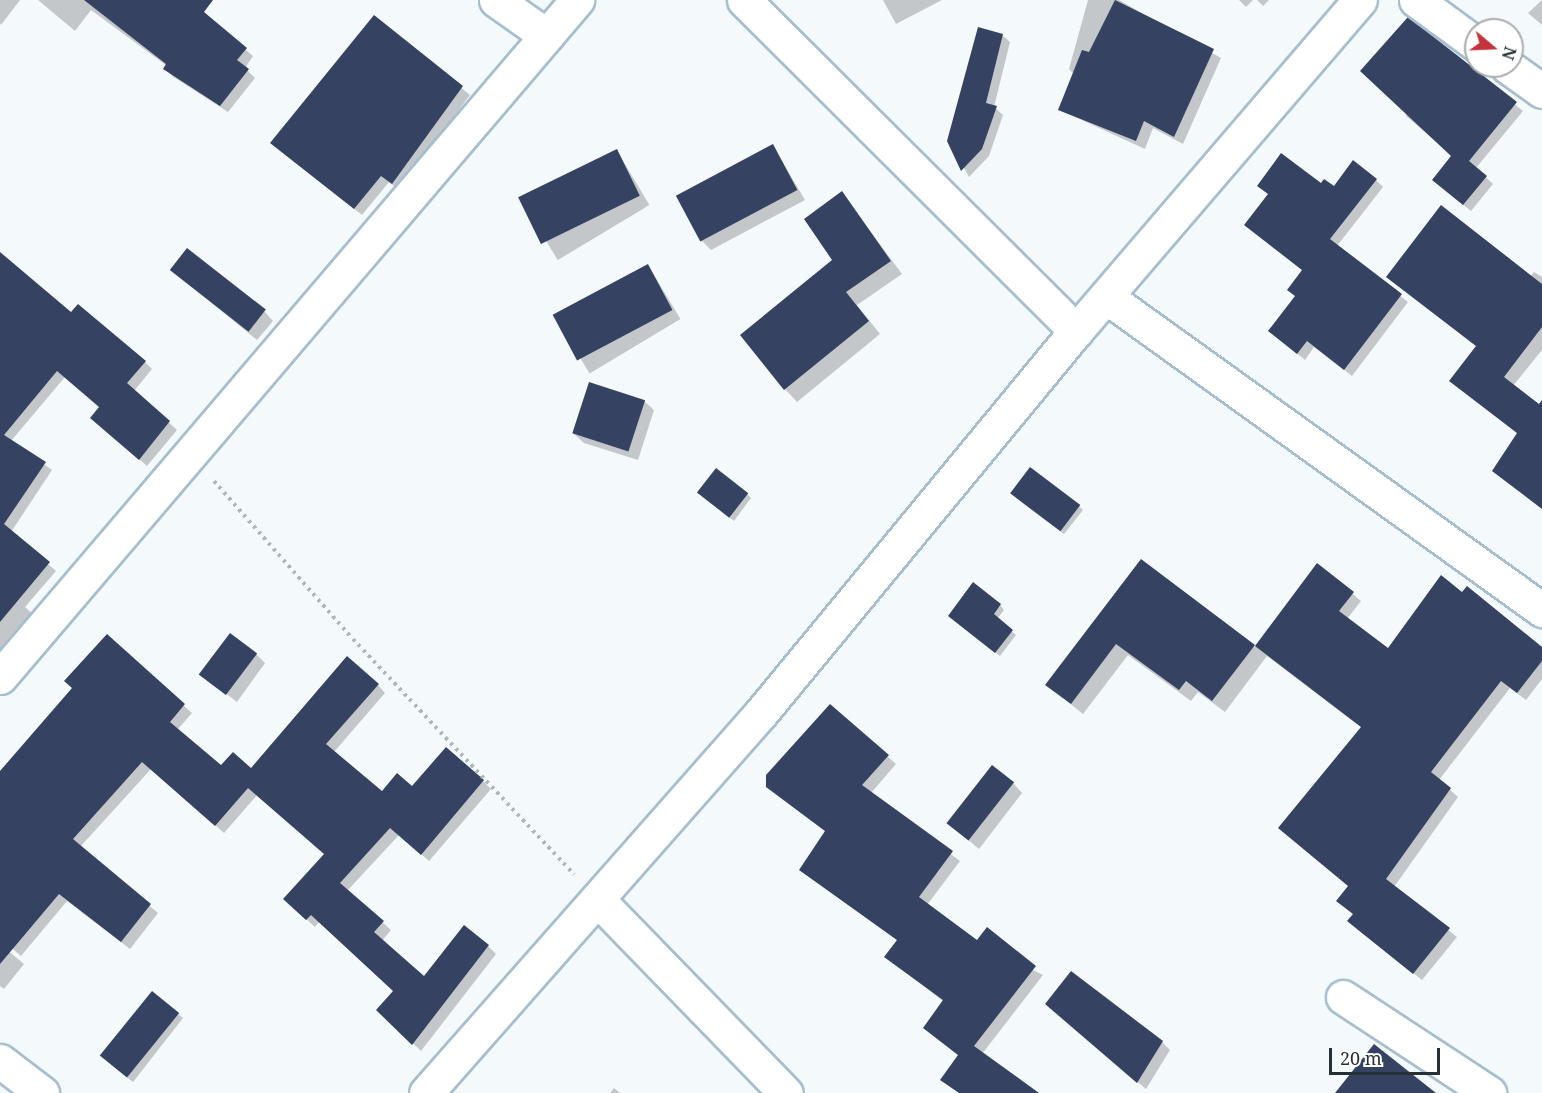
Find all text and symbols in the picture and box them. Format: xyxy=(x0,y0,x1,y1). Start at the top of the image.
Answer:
north arrow xyxy=(1464,18,1524,78)
text: N xyxy=(1497,44,1522,63)
scale bar xyxy=(1332,1036,1443,1074)
text: 20 m xyxy=(1340,1046,1382,1070)

